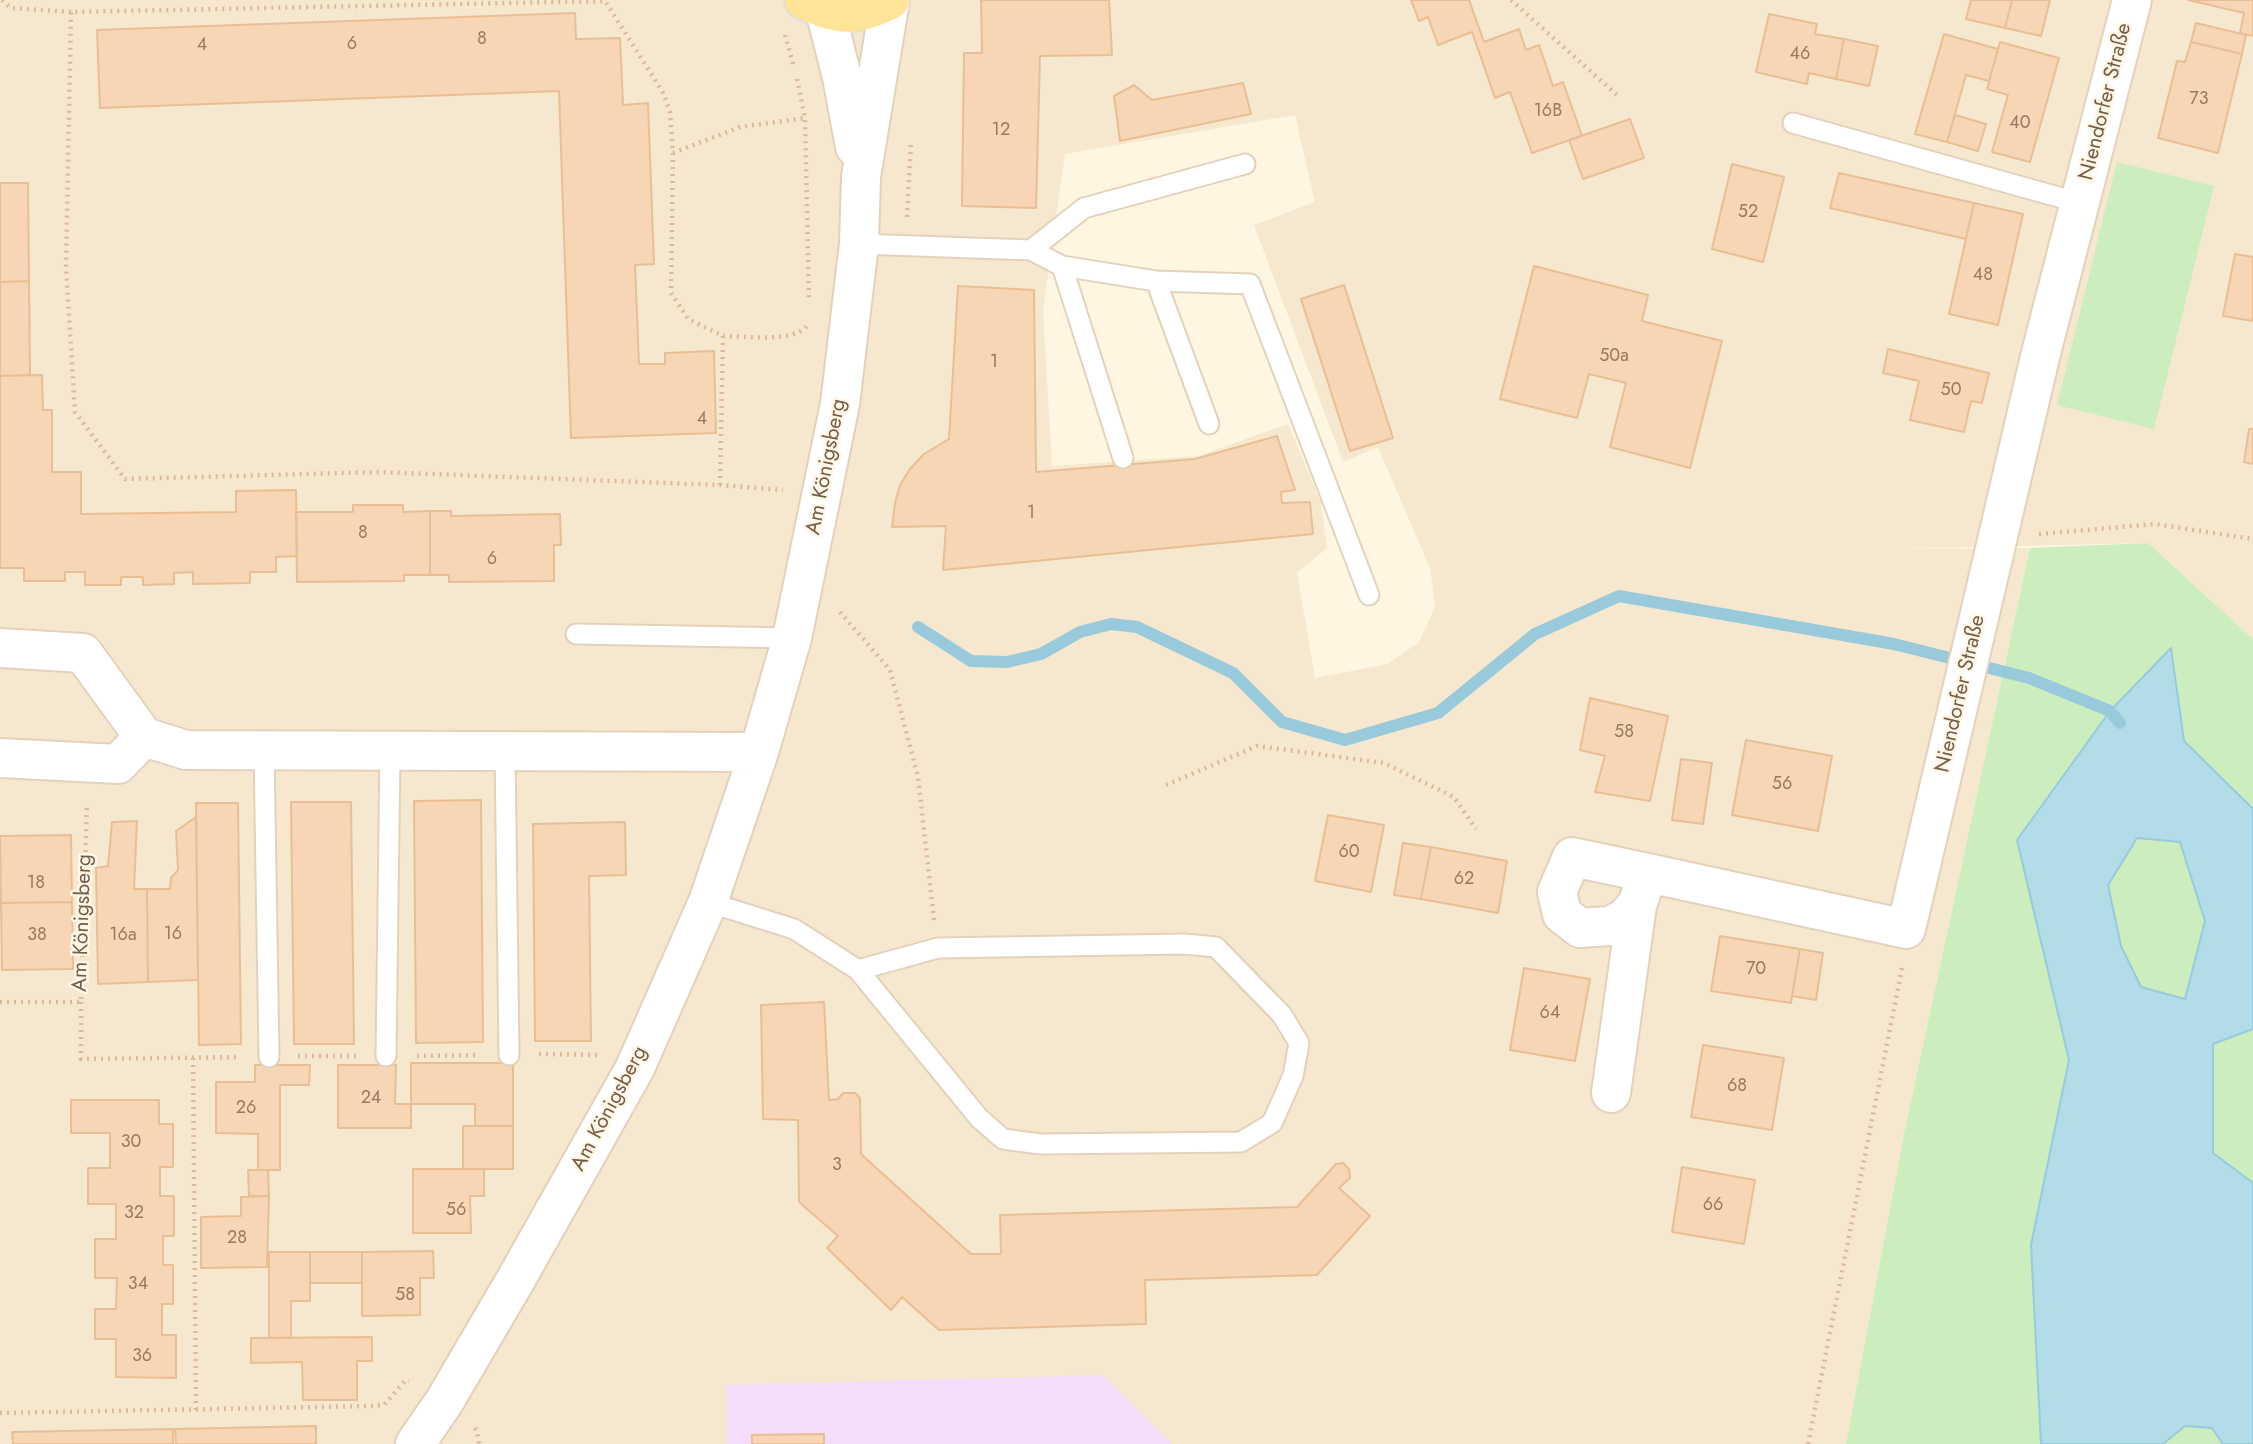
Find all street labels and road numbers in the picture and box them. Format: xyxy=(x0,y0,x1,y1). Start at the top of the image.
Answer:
street label: Niendorfer Straße xyxy=(2074,21,2138,183)
street label: Am Königsberg xyxy=(801,397,853,537)
street label: Niendorfer Straße xyxy=(1931,613,1991,775)
street label: Am Königsberg xyxy=(68,854,98,992)
street label: Am Königsberg xyxy=(567,1042,653,1176)

